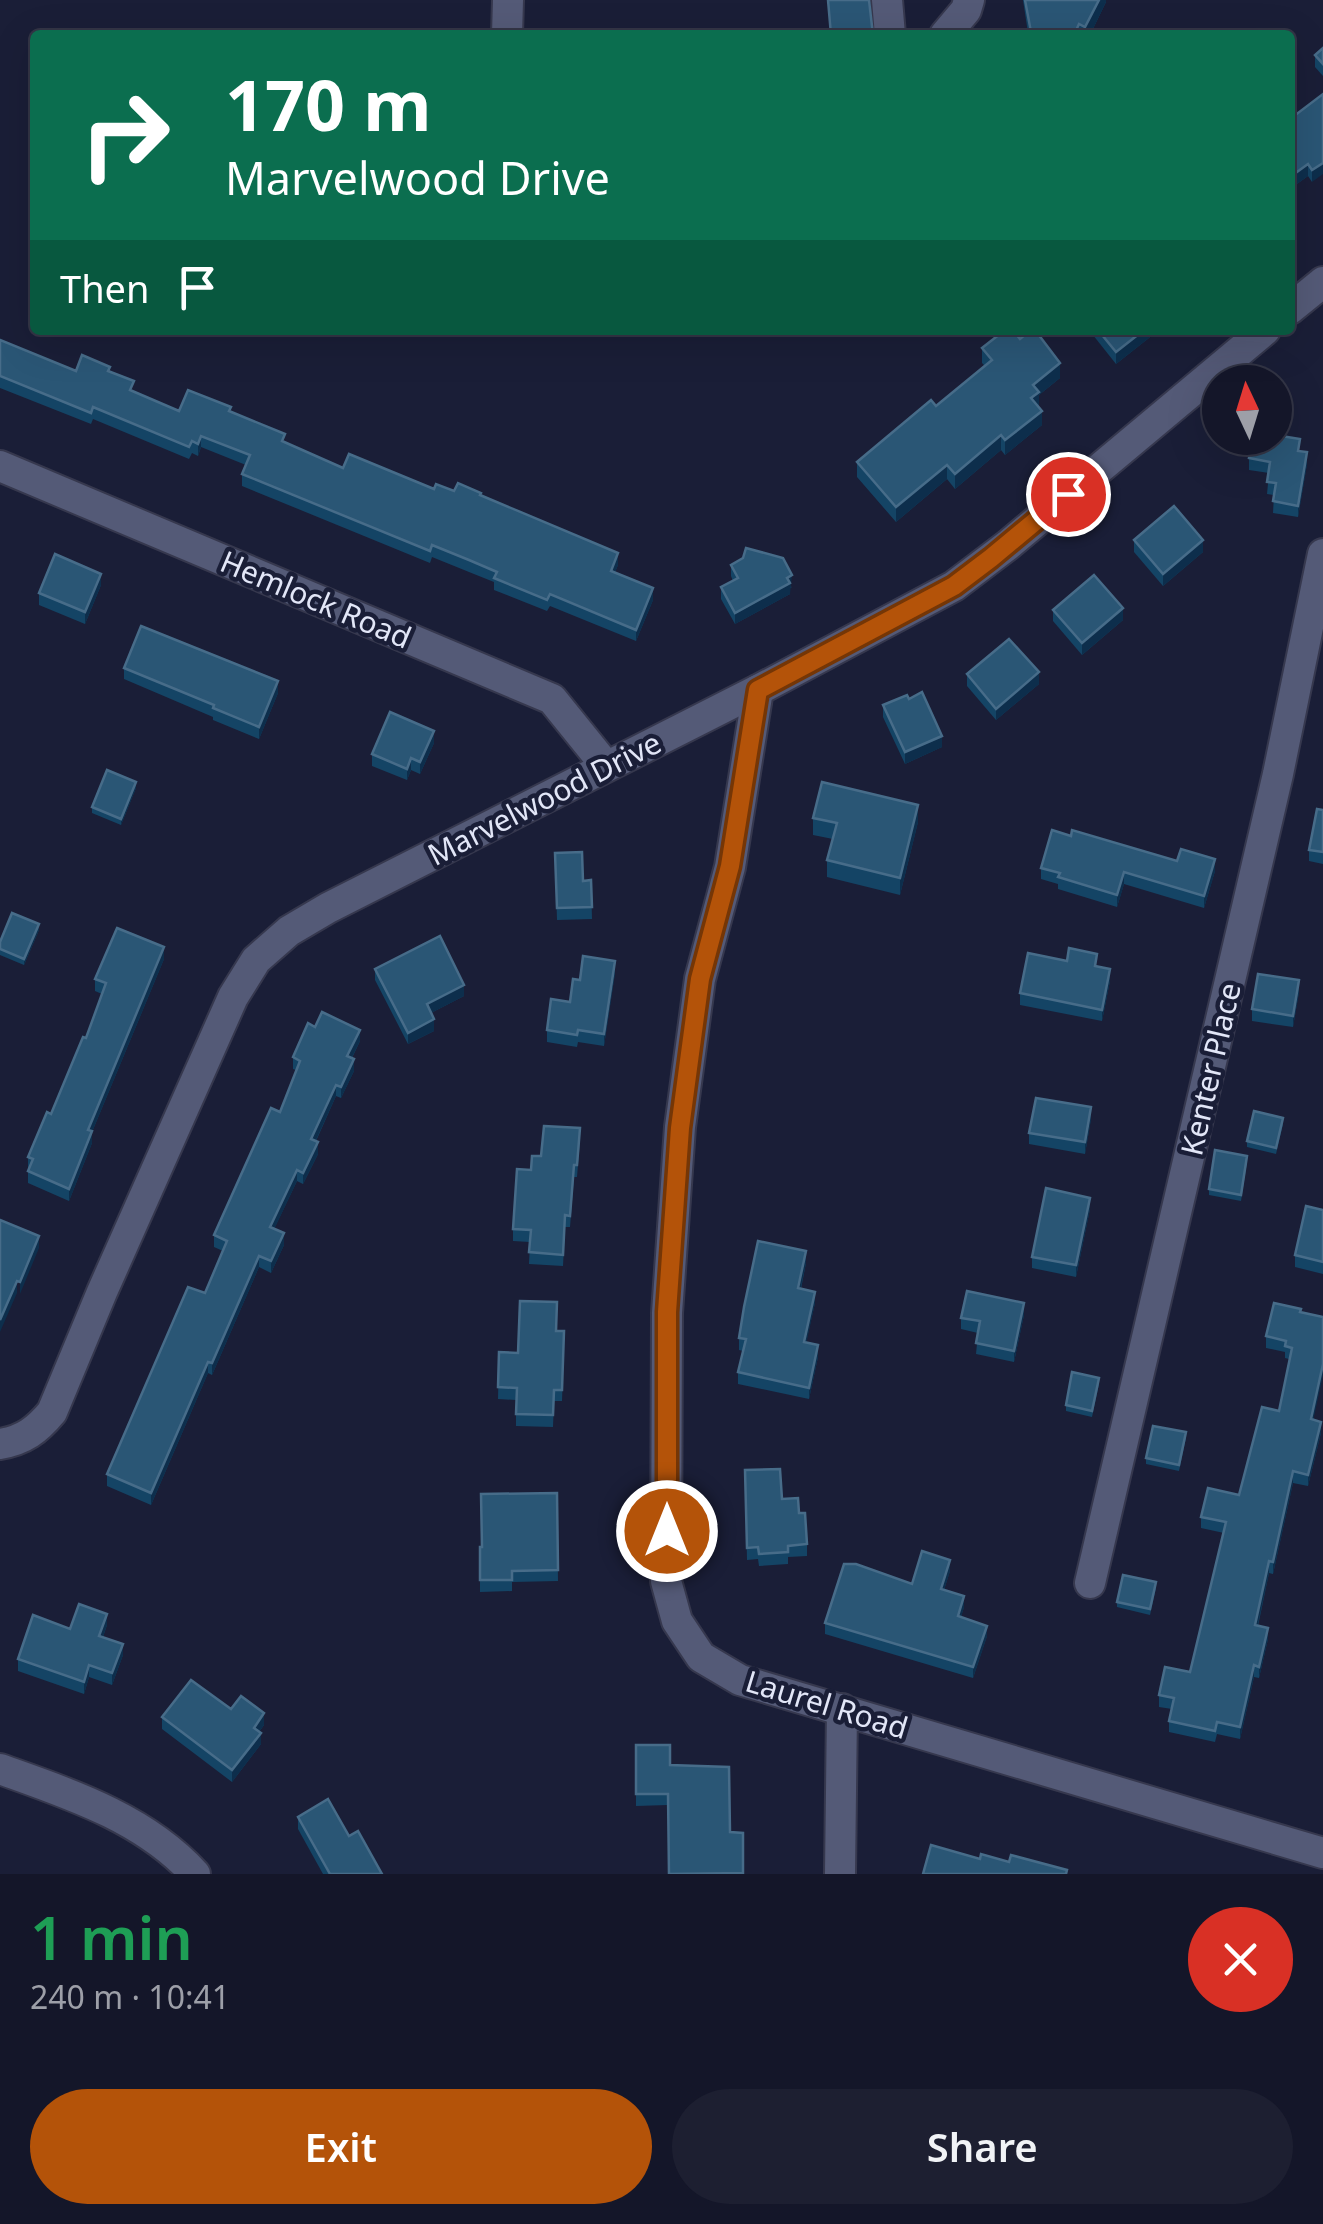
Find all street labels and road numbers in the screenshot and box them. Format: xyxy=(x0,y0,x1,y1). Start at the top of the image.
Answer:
street label: Hemlock Road xyxy=(214,540,418,658)
street label: Marvelwood Drive xyxy=(420,721,668,875)
street label: Kenter Place xyxy=(1170,979,1250,1159)
street label: Laurel Road xyxy=(741,1660,913,1748)

